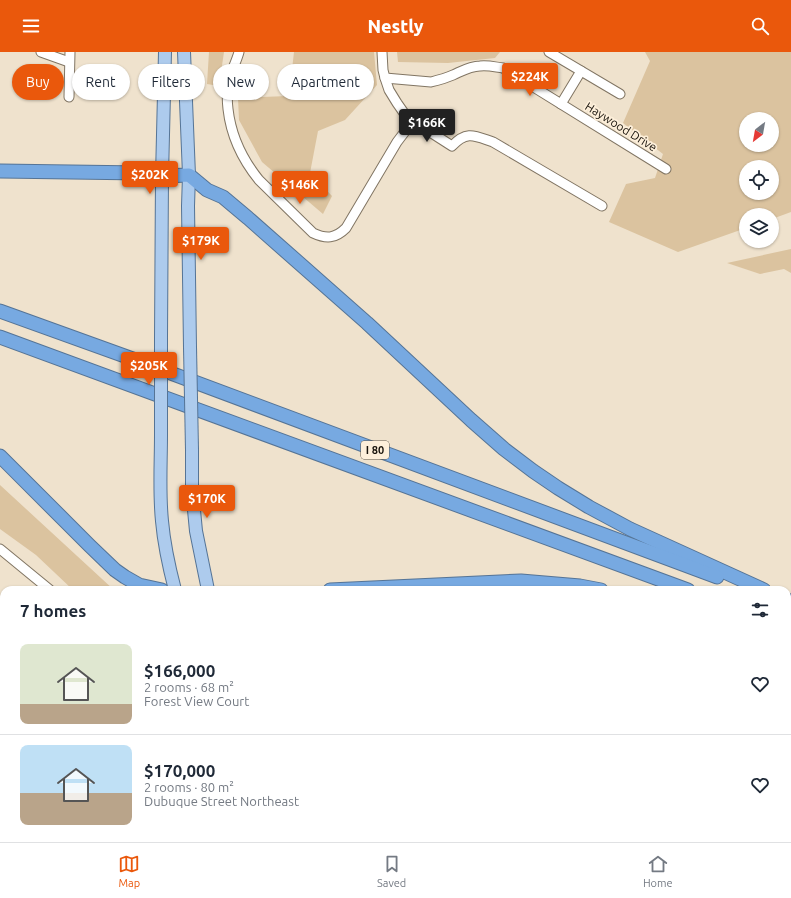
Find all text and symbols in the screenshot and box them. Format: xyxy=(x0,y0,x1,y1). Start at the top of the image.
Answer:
icon: menu xyxy=(20,15,42,37)
icon: search xyxy=(749,15,771,37)
text: Nestly xyxy=(367,16,424,36)
pin: $224K xyxy=(502,63,558,97)
chip: Buy xyxy=(12,64,64,100)
chip: Rent xyxy=(72,64,130,100)
chip: Filters xyxy=(138,64,205,100)
chip: New xyxy=(213,64,269,100)
chip: Apartment xyxy=(277,64,374,100)
text: $224K xyxy=(511,69,549,83)
street label: Haywood Drive xyxy=(583,99,659,154)
pin: $166K xyxy=(399,109,455,143)
north arrow xyxy=(739,112,779,152)
map controls xyxy=(739,112,779,248)
text: $166K xyxy=(408,115,446,129)
button: locate xyxy=(739,160,779,200)
pin: $202K xyxy=(122,161,178,195)
text: $202K xyxy=(131,167,169,181)
pin: $146K xyxy=(272,171,328,205)
text: $146K xyxy=(281,177,319,191)
button: layers xyxy=(739,208,779,248)
pin: $179K xyxy=(173,227,229,261)
text: $179K xyxy=(182,233,220,247)
pin: $205K xyxy=(121,352,177,386)
text: $205K xyxy=(130,358,168,372)
road number: I 80 xyxy=(361,441,389,459)
pin: $170K xyxy=(179,485,235,519)
text: $170K xyxy=(188,491,226,505)
icon: filters xyxy=(749,599,771,621)
text: 7 homes xyxy=(20,601,86,620)
icon: home xyxy=(52,660,100,708)
text: $166,000 xyxy=(144,661,215,680)
icon: heart xyxy=(749,673,771,695)
text: 2 rooms · 68 m² xyxy=(144,680,234,694)
text: Forest View Court xyxy=(144,694,249,708)
icon: home xyxy=(52,761,100,809)
text: $170,000 xyxy=(144,761,215,780)
icon: heart xyxy=(749,774,771,796)
text: 2 rooms · 80 m² xyxy=(144,780,234,794)
text: Dubuque Street Northeast xyxy=(144,794,299,808)
tab: Map xyxy=(118,853,140,889)
tab: Saved xyxy=(377,853,406,889)
tab: Home xyxy=(643,853,673,889)

